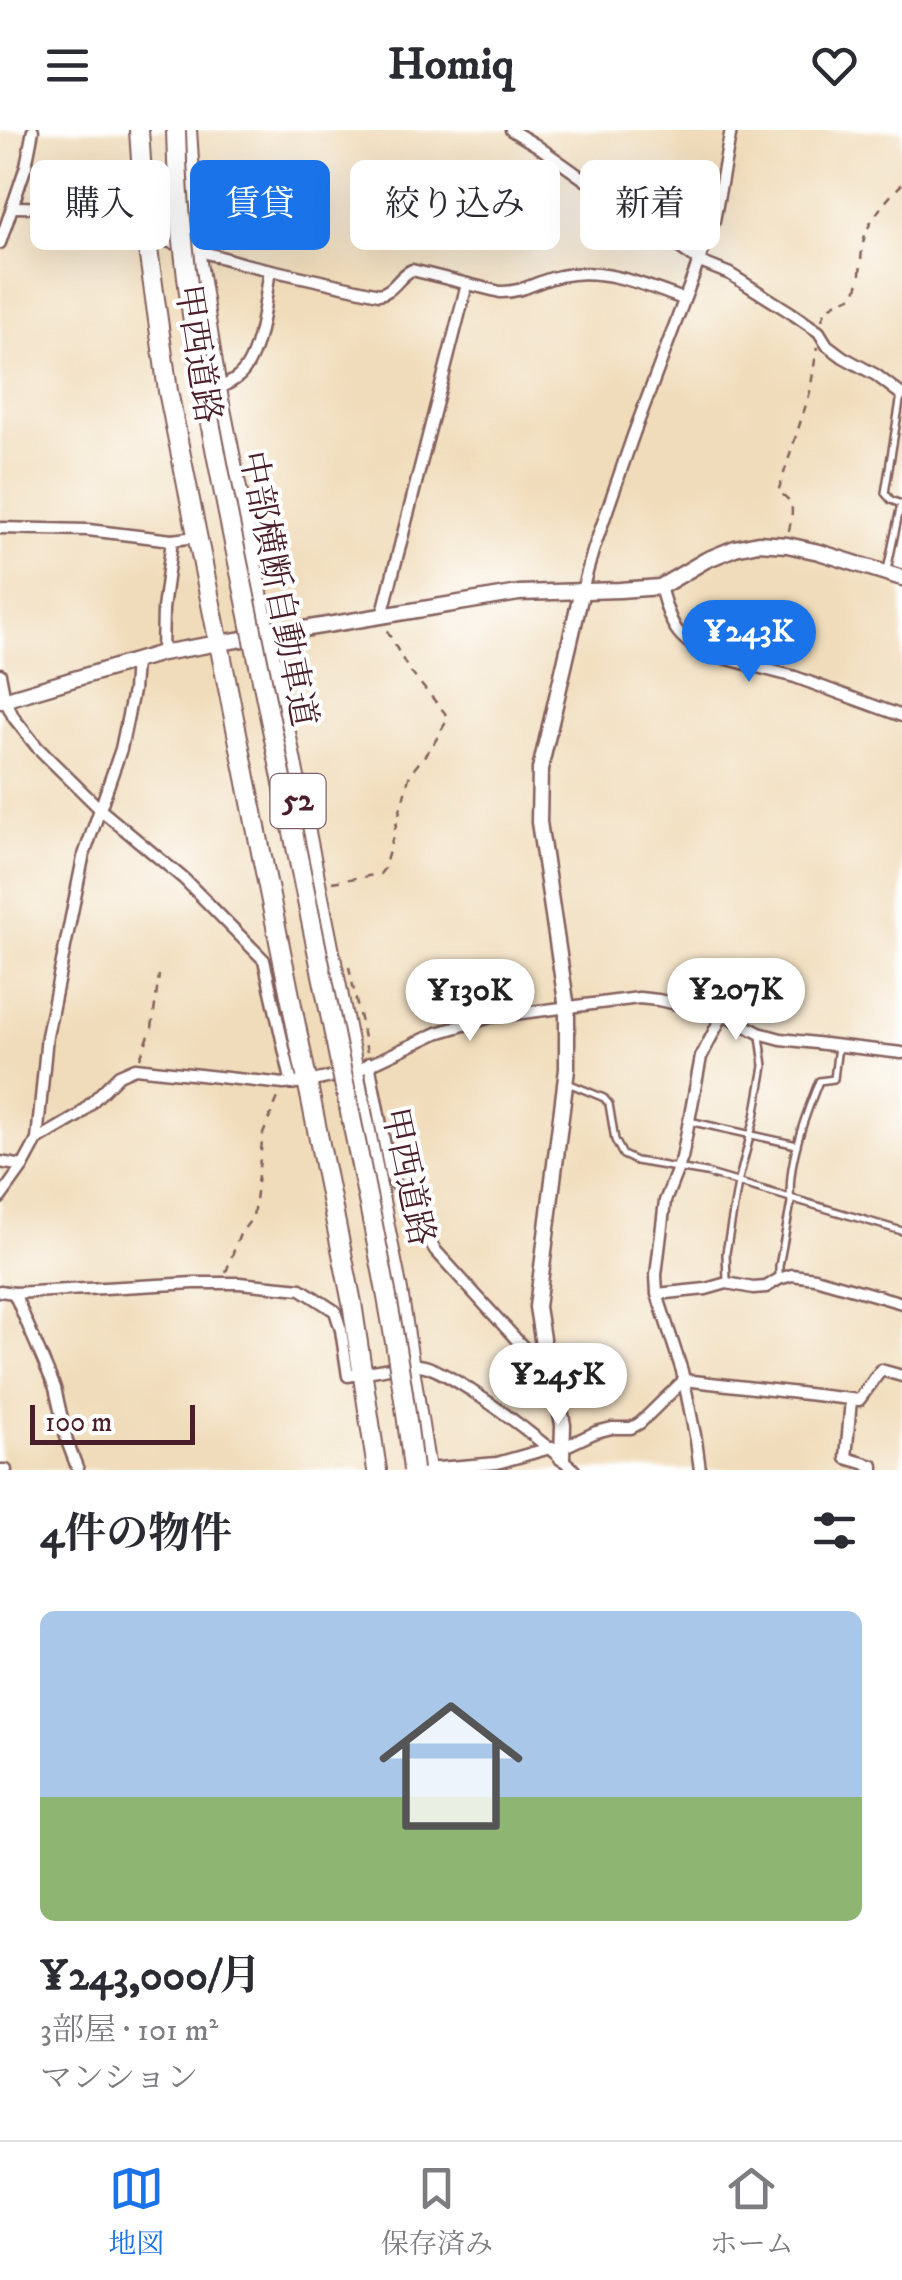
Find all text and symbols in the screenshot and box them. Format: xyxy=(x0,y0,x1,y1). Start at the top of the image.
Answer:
text: Homiq xyxy=(388,37,514,93)
icon: menu xyxy=(40,38,95,93)
icon: heart xyxy=(807,38,862,93)
chip: 購入 xyxy=(30,160,170,250)
chip: 賃貸 xyxy=(190,160,330,250)
chip: 絞り込み xyxy=(350,160,560,250)
chip: 新着 xyxy=(580,160,720,250)
street label: 甲西道路 xyxy=(164,281,230,427)
street label: 中部横断自動車道 xyxy=(229,447,325,731)
pin: ¥243K xyxy=(679,600,819,685)
text: ¥243K xyxy=(704,612,794,652)
road number: 52 xyxy=(270,774,326,828)
pin: ¥207K xyxy=(666,958,806,1043)
pin: ¥130K xyxy=(400,959,540,1044)
text: ¥207K xyxy=(689,970,783,1010)
text: ¥130K xyxy=(428,971,512,1011)
street label: 甲西道路 xyxy=(371,1104,443,1250)
pin: ¥245K xyxy=(488,1343,628,1428)
text: ¥245K xyxy=(511,1355,605,1395)
scale bar xyxy=(30,1400,195,1444)
text: 100 m xyxy=(45,1405,112,1440)
icon: filters xyxy=(807,1503,862,1558)
text: 4件の物件 xyxy=(40,1509,232,1561)
icon: home xyxy=(361,1676,541,1856)
text: ¥243,000/月 xyxy=(40,1951,261,2003)
text: 3部屋 · 101 m² xyxy=(40,2011,218,2051)
text: マンション xyxy=(40,2059,199,2099)
tab: 地図 xyxy=(108,2161,164,2262)
tab: 保存済み xyxy=(381,2161,493,2262)
tab: ホーム xyxy=(710,2161,794,2262)

